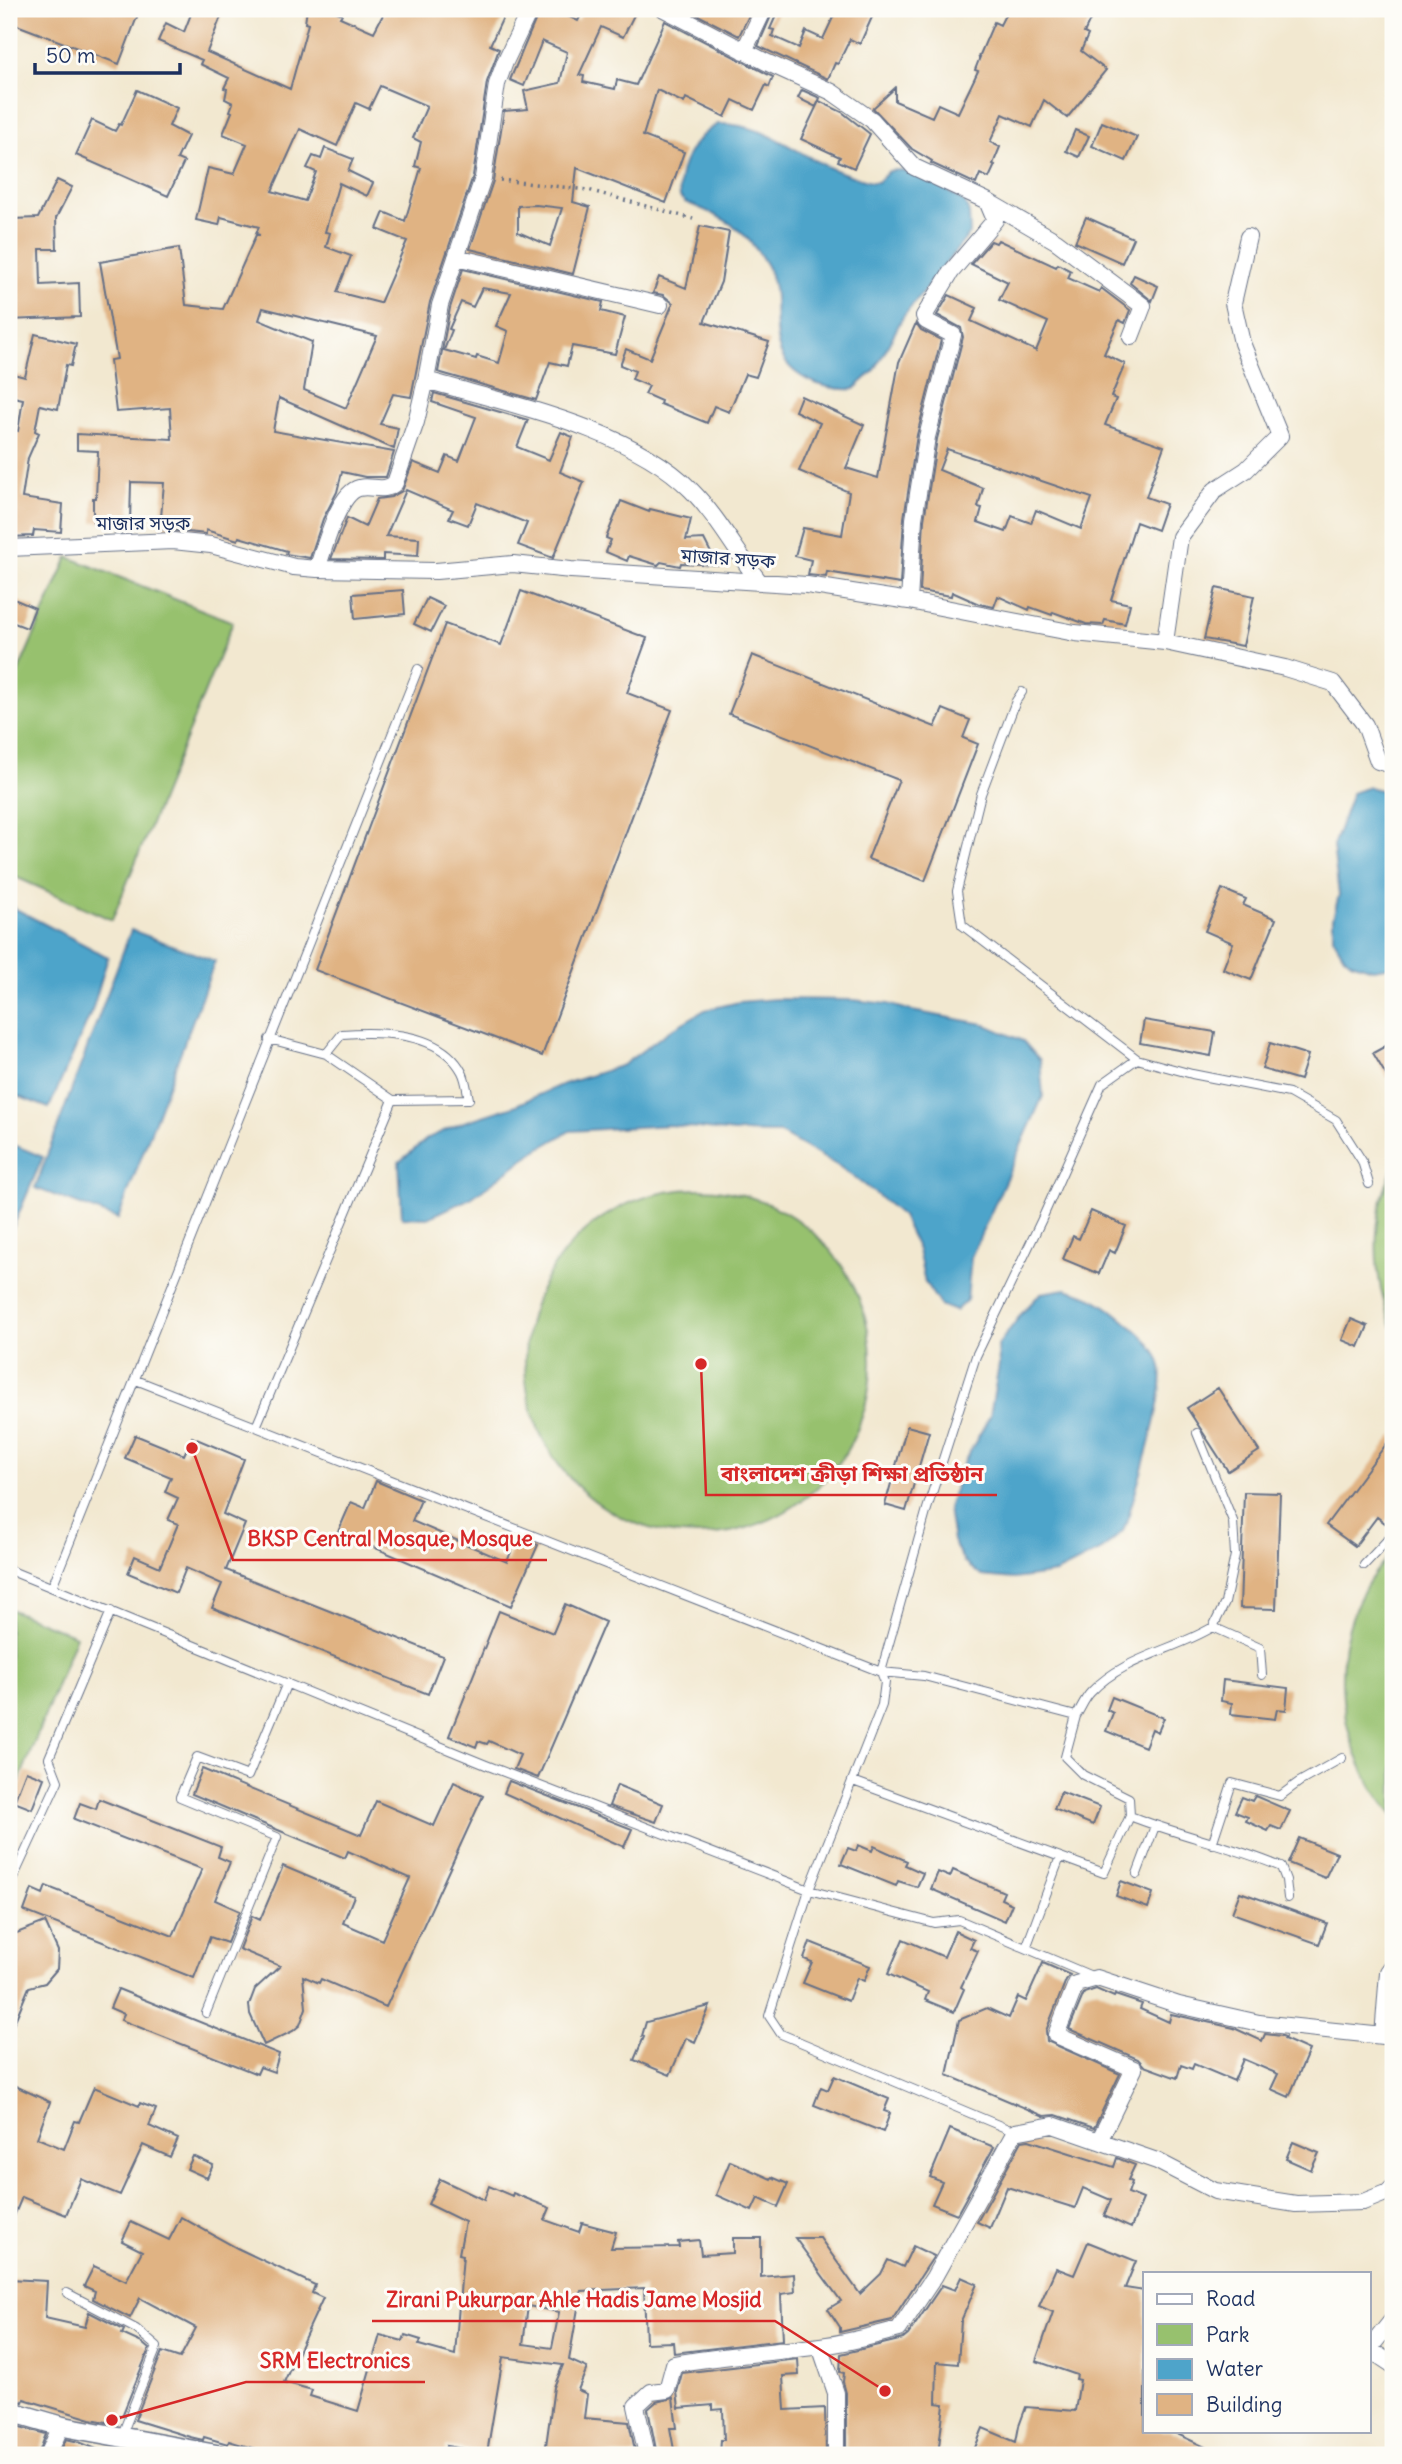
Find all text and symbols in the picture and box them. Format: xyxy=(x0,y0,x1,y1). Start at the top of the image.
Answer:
scale bar xyxy=(35,32,180,76)
text: 50 m xyxy=(46,42,95,69)
street label: মাজার সড়ক xyxy=(95,511,191,535)
street label: মাজার সড়ক xyxy=(679,543,777,573)
callout: বাংলাদেশ ক্রীড়া শিক্ষা প্রতিষ্ঠান xyxy=(706,1453,997,1495)
text: বাংলাদেশ ক্রীড়া শিক্ষা প্রতিষ্ঠান xyxy=(720,1460,984,1487)
callout: BKSP Central Mosque, Mosque xyxy=(233,1518,547,1560)
text: BKSP Central Mosque, Mosque xyxy=(247,1525,533,1552)
legend xyxy=(1143,2272,1370,2432)
callout: Zirani Pukurpar Ahle Hadis Jame Mosjid xyxy=(372,2279,775,2321)
text: Road xyxy=(1206,2285,1255,2312)
text: Zirani Pukurpar Ahle Hadis Jame Mosjid xyxy=(386,2286,762,2313)
text: Park xyxy=(1206,2321,1249,2348)
callout: SRM Electronics xyxy=(246,2340,425,2382)
text: SRM Electronics xyxy=(260,2347,411,2374)
text: Water xyxy=(1206,2355,1264,2382)
text: Building xyxy=(1206,2391,1282,2418)

